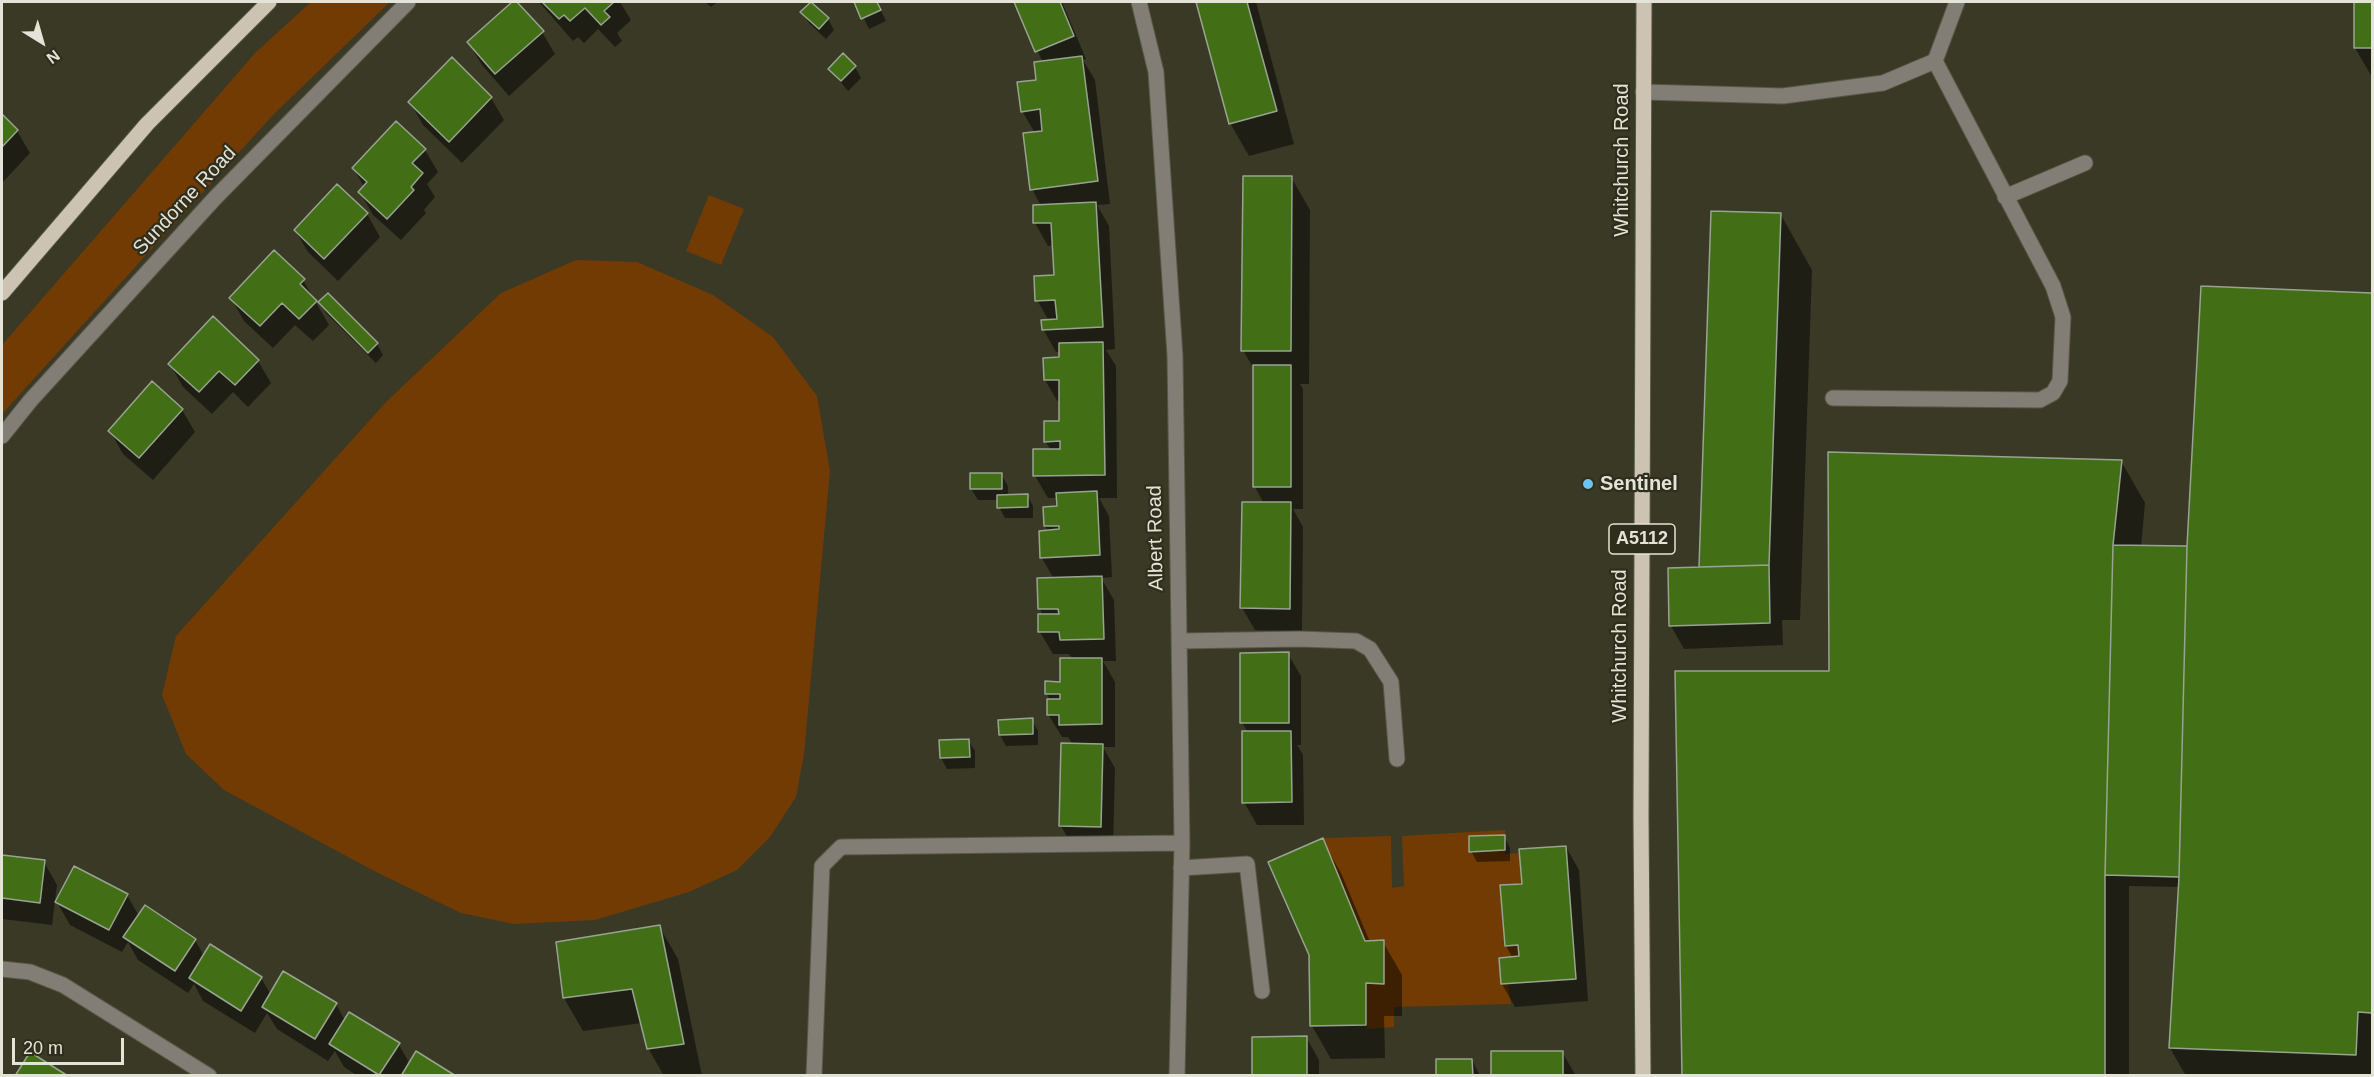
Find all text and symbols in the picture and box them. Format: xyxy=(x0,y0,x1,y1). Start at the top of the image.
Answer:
north arrow xyxy=(12,12,72,72)
text: N xyxy=(43,47,63,67)
street label: Whitchurch Road xyxy=(1610,83,1634,237)
street label: Sundorne Road xyxy=(128,142,242,260)
place label: Sentinel xyxy=(1600,472,1678,496)
marker: Sentinel xyxy=(1581,477,1595,491)
street label: Albert Road xyxy=(1143,485,1169,591)
road number: A5112 xyxy=(1609,524,1675,554)
street label: Whitchurch Road xyxy=(1608,569,1632,723)
scale bar xyxy=(15,1026,128,1064)
text: 20 m xyxy=(23,1038,63,1058)

